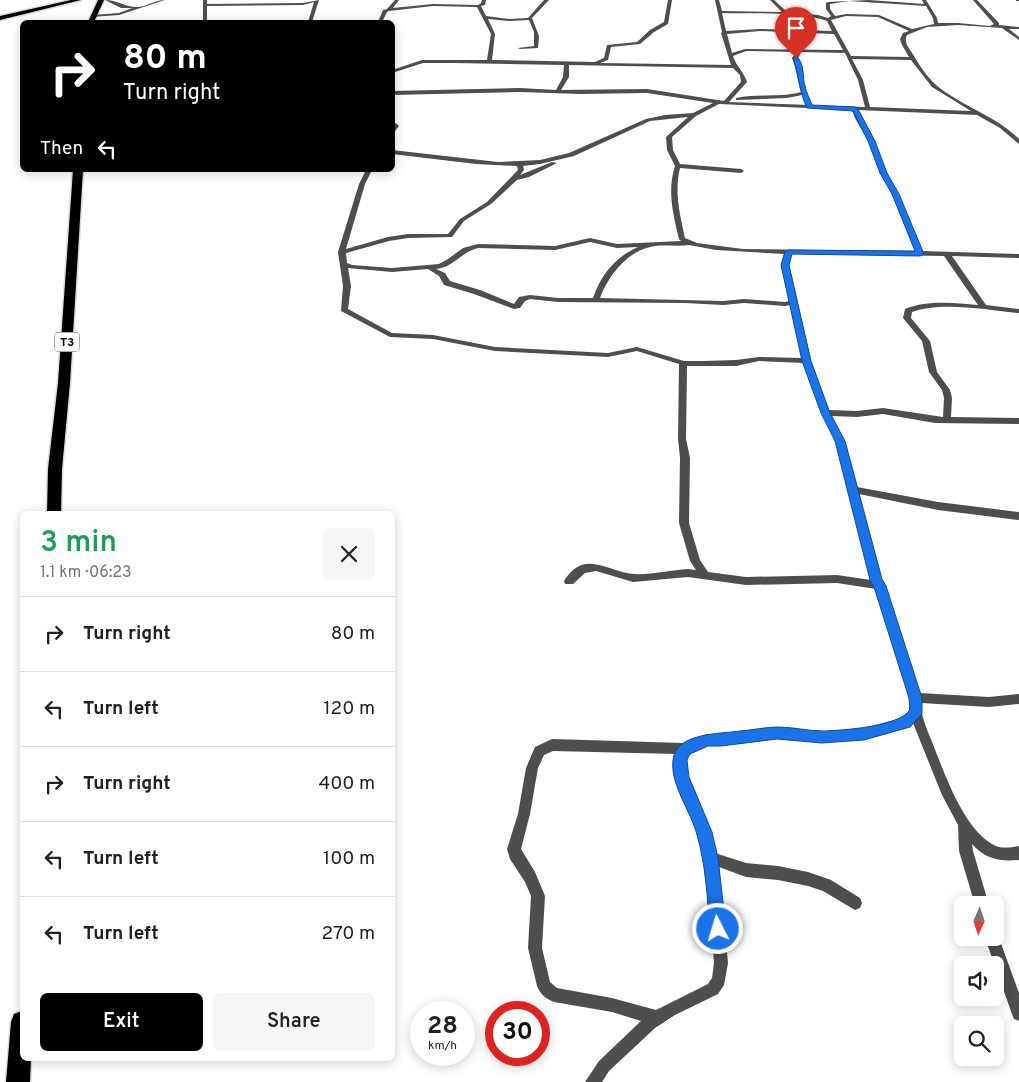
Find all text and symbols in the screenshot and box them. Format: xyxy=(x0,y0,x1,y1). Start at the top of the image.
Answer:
pin xyxy=(775,7,817,58)
icon: arrive xyxy=(782,14,810,42)
text: 80 m xyxy=(123,37,207,81)
icon: right xyxy=(40,40,105,105)
text: Turn right xyxy=(123,80,220,107)
icon: left xyxy=(93,135,121,163)
text: Then xyxy=(40,137,83,161)
road number: T3 xyxy=(54,332,80,352)
text: 3 min xyxy=(40,525,117,562)
button: close xyxy=(323,528,375,580)
text: 1.1 km · 06:23 xyxy=(40,563,132,583)
icon: right xyxy=(40,620,68,648)
text: Turn right xyxy=(83,622,171,646)
text: 80 m xyxy=(331,622,375,646)
icon: left xyxy=(40,695,68,723)
text: Turn left xyxy=(83,697,159,721)
text: 120 m xyxy=(324,697,375,721)
icon: right xyxy=(40,770,68,798)
text: Turn right xyxy=(83,772,171,796)
text: 400 m xyxy=(318,772,375,796)
icon: left xyxy=(40,845,68,873)
text: Turn left xyxy=(83,847,159,871)
text: 100 m xyxy=(323,847,375,871)
north arrow xyxy=(954,896,1004,946)
map controls xyxy=(954,896,1004,1066)
position arrow xyxy=(691,902,743,954)
icon: left xyxy=(40,920,68,948)
text: Turn left xyxy=(83,922,159,946)
text: 270 m xyxy=(321,922,375,946)
button: sound xyxy=(954,956,1004,1006)
button: Exit xyxy=(40,993,203,1051)
button: Share xyxy=(213,993,375,1051)
speed limit sign: 30 xyxy=(485,1001,550,1066)
text: 28 xyxy=(427,1011,458,1043)
button: search xyxy=(954,1016,1004,1066)
text: km/h xyxy=(428,1038,457,1054)

